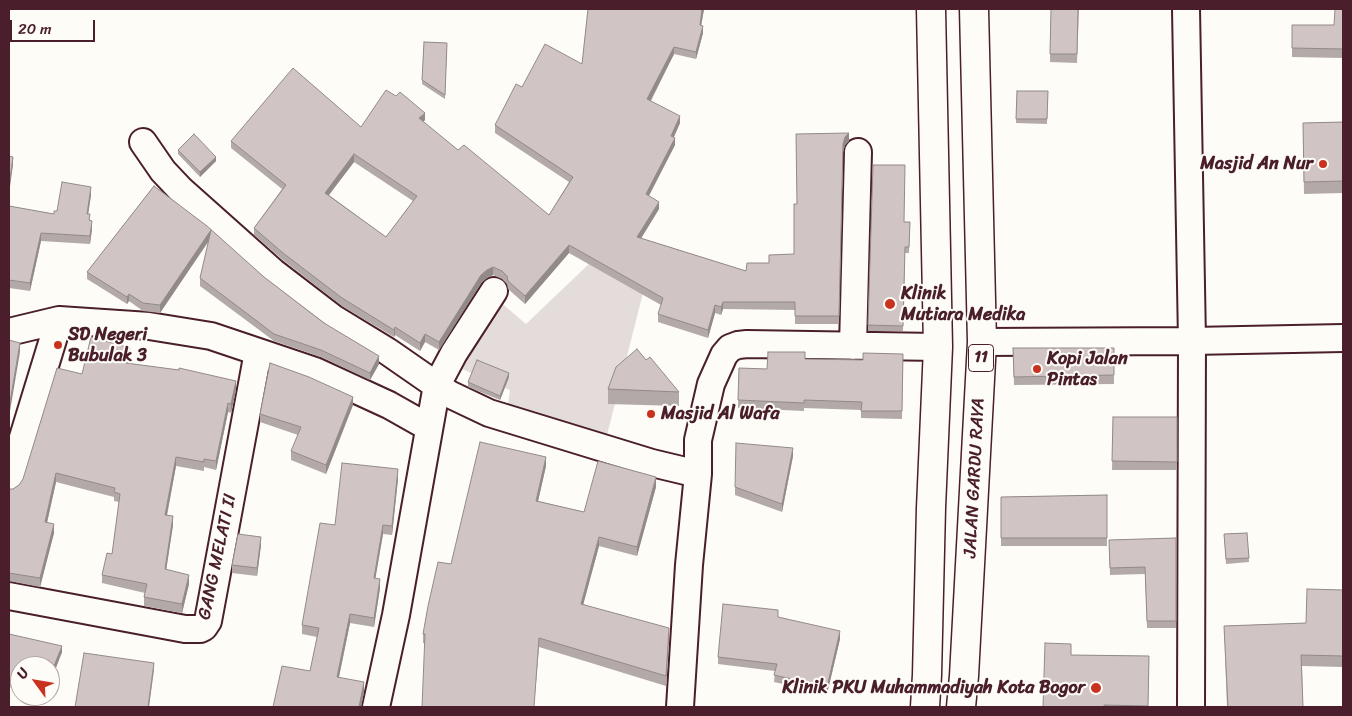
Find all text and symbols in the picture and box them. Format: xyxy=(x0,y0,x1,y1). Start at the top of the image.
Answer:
scale bar xyxy=(12,10,98,42)
text: 20 m xyxy=(18,16,52,42)
place label: Masjid An Nur xyxy=(1200,153,1313,175)
marker: Masjid An Nur xyxy=(1317,158,1329,170)
place label: Klinik Mutiara Medika xyxy=(901,283,1025,326)
marker: Klinik Mutiara Medika xyxy=(883,297,897,311)
place label: SD Negeri Bubulak 3 xyxy=(68,324,147,366)
marker: SD Negeri Bubulak 3 xyxy=(52,339,64,351)
road number: 11 xyxy=(968,344,994,372)
place label: Kopi Jalan Pintas xyxy=(1047,348,1128,390)
marker: Kopi Jalan Pintas xyxy=(1031,363,1043,375)
street label: JALAN GARDU RAYA xyxy=(960,397,990,559)
place label: Masjid Al Wafa xyxy=(661,403,780,425)
marker: Masjid Al Wafa xyxy=(645,408,657,420)
street label: GANG MELATI II xyxy=(194,492,242,622)
north arrow xyxy=(10,656,60,706)
text: U xyxy=(10,663,36,684)
place label: Klinik PKU Muhammadiyah Kota Bogor xyxy=(782,677,1085,699)
marker: Klinik PKU Muhammadiyah Kota Bogor xyxy=(1089,681,1103,695)

